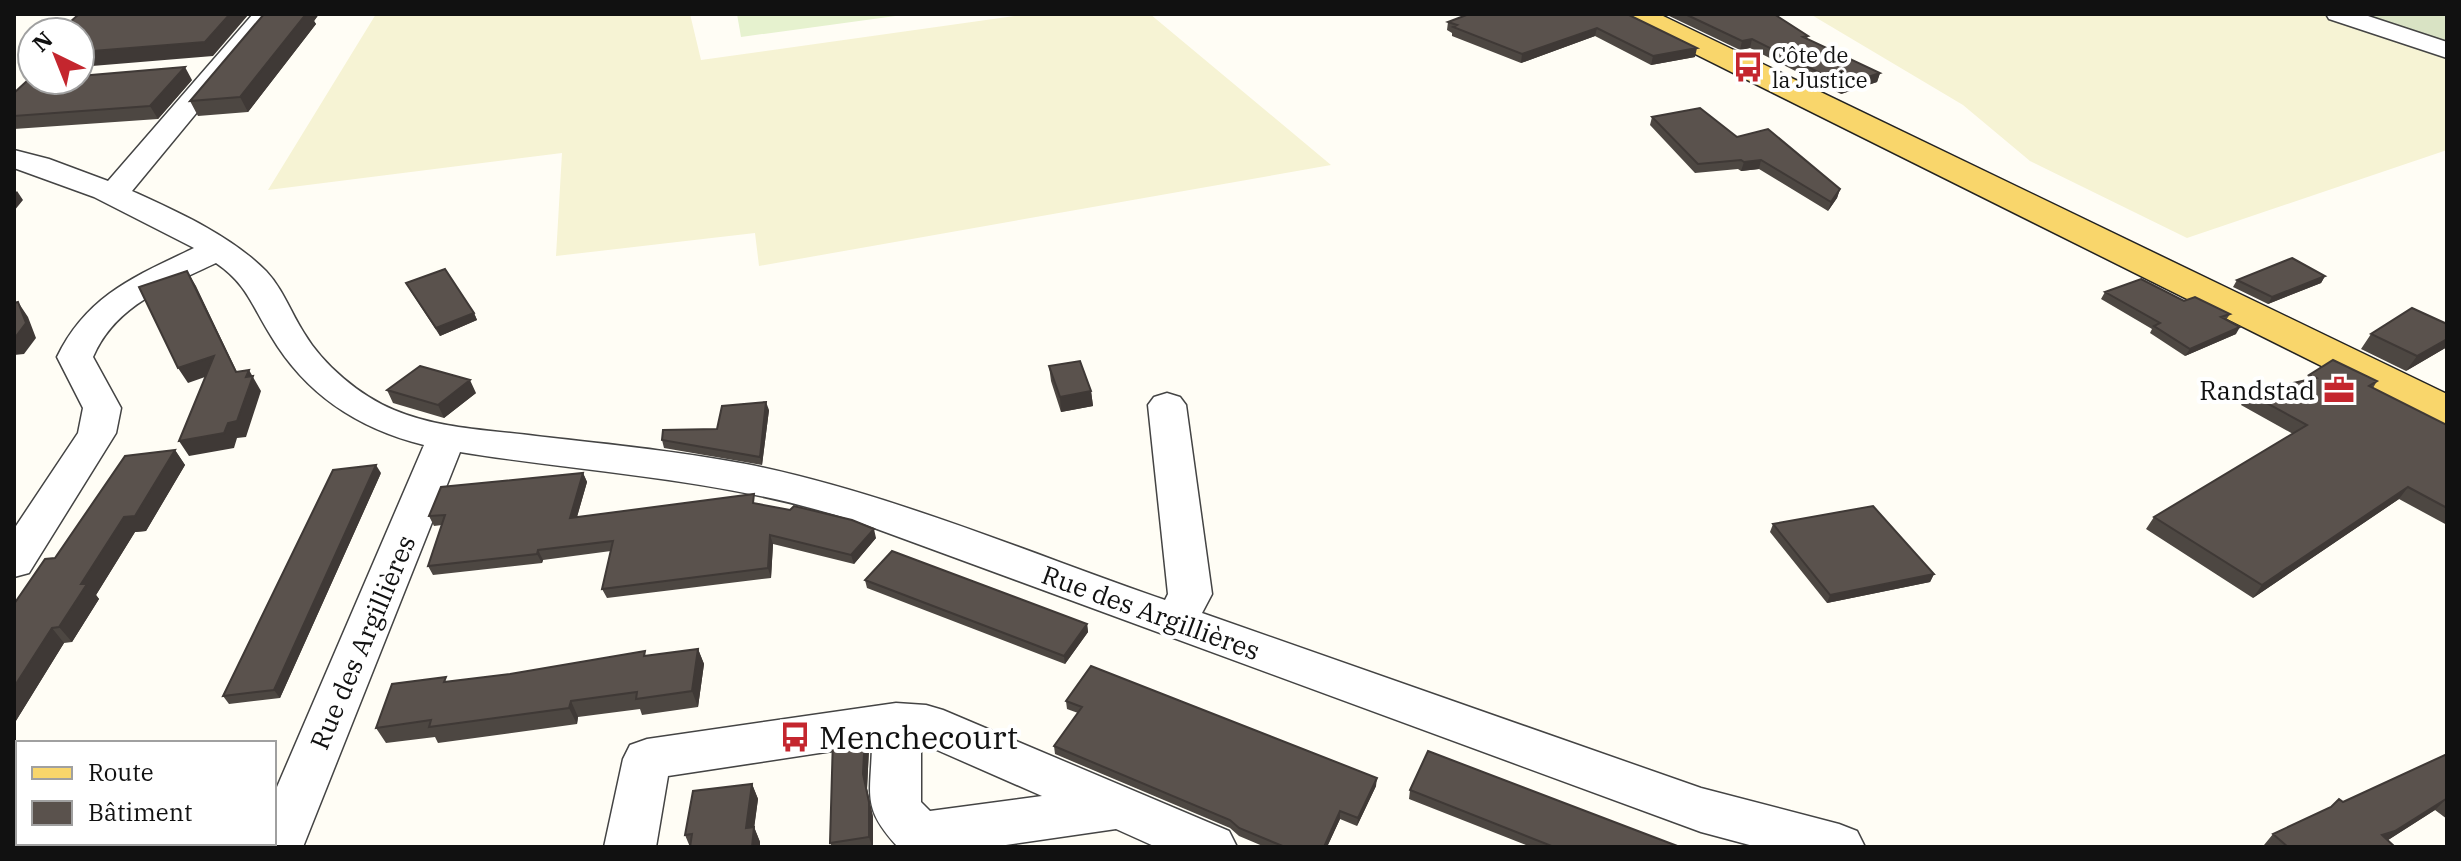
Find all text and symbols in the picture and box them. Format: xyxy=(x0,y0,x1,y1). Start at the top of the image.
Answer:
north arrow xyxy=(16,16,96,96)
text: N xyxy=(26,24,58,58)
place label: Côte de la Justice xyxy=(1772,40,1867,94)
bus stop icon: Côte de la Justice xyxy=(1731,50,1765,84)
place label: Randstad xyxy=(2199,373,2315,407)
office icon: Randstad xyxy=(2322,373,2356,407)
street label: Rue des Argillières xyxy=(302,530,422,754)
street label: Rue des Argillières xyxy=(1037,557,1265,667)
place label: Menchecourt xyxy=(819,716,1018,758)
bus stop icon: Menchecourt xyxy=(778,720,812,754)
legend xyxy=(16,741,276,845)
text: Route xyxy=(88,756,154,788)
text: Bâtiment xyxy=(88,796,193,828)

